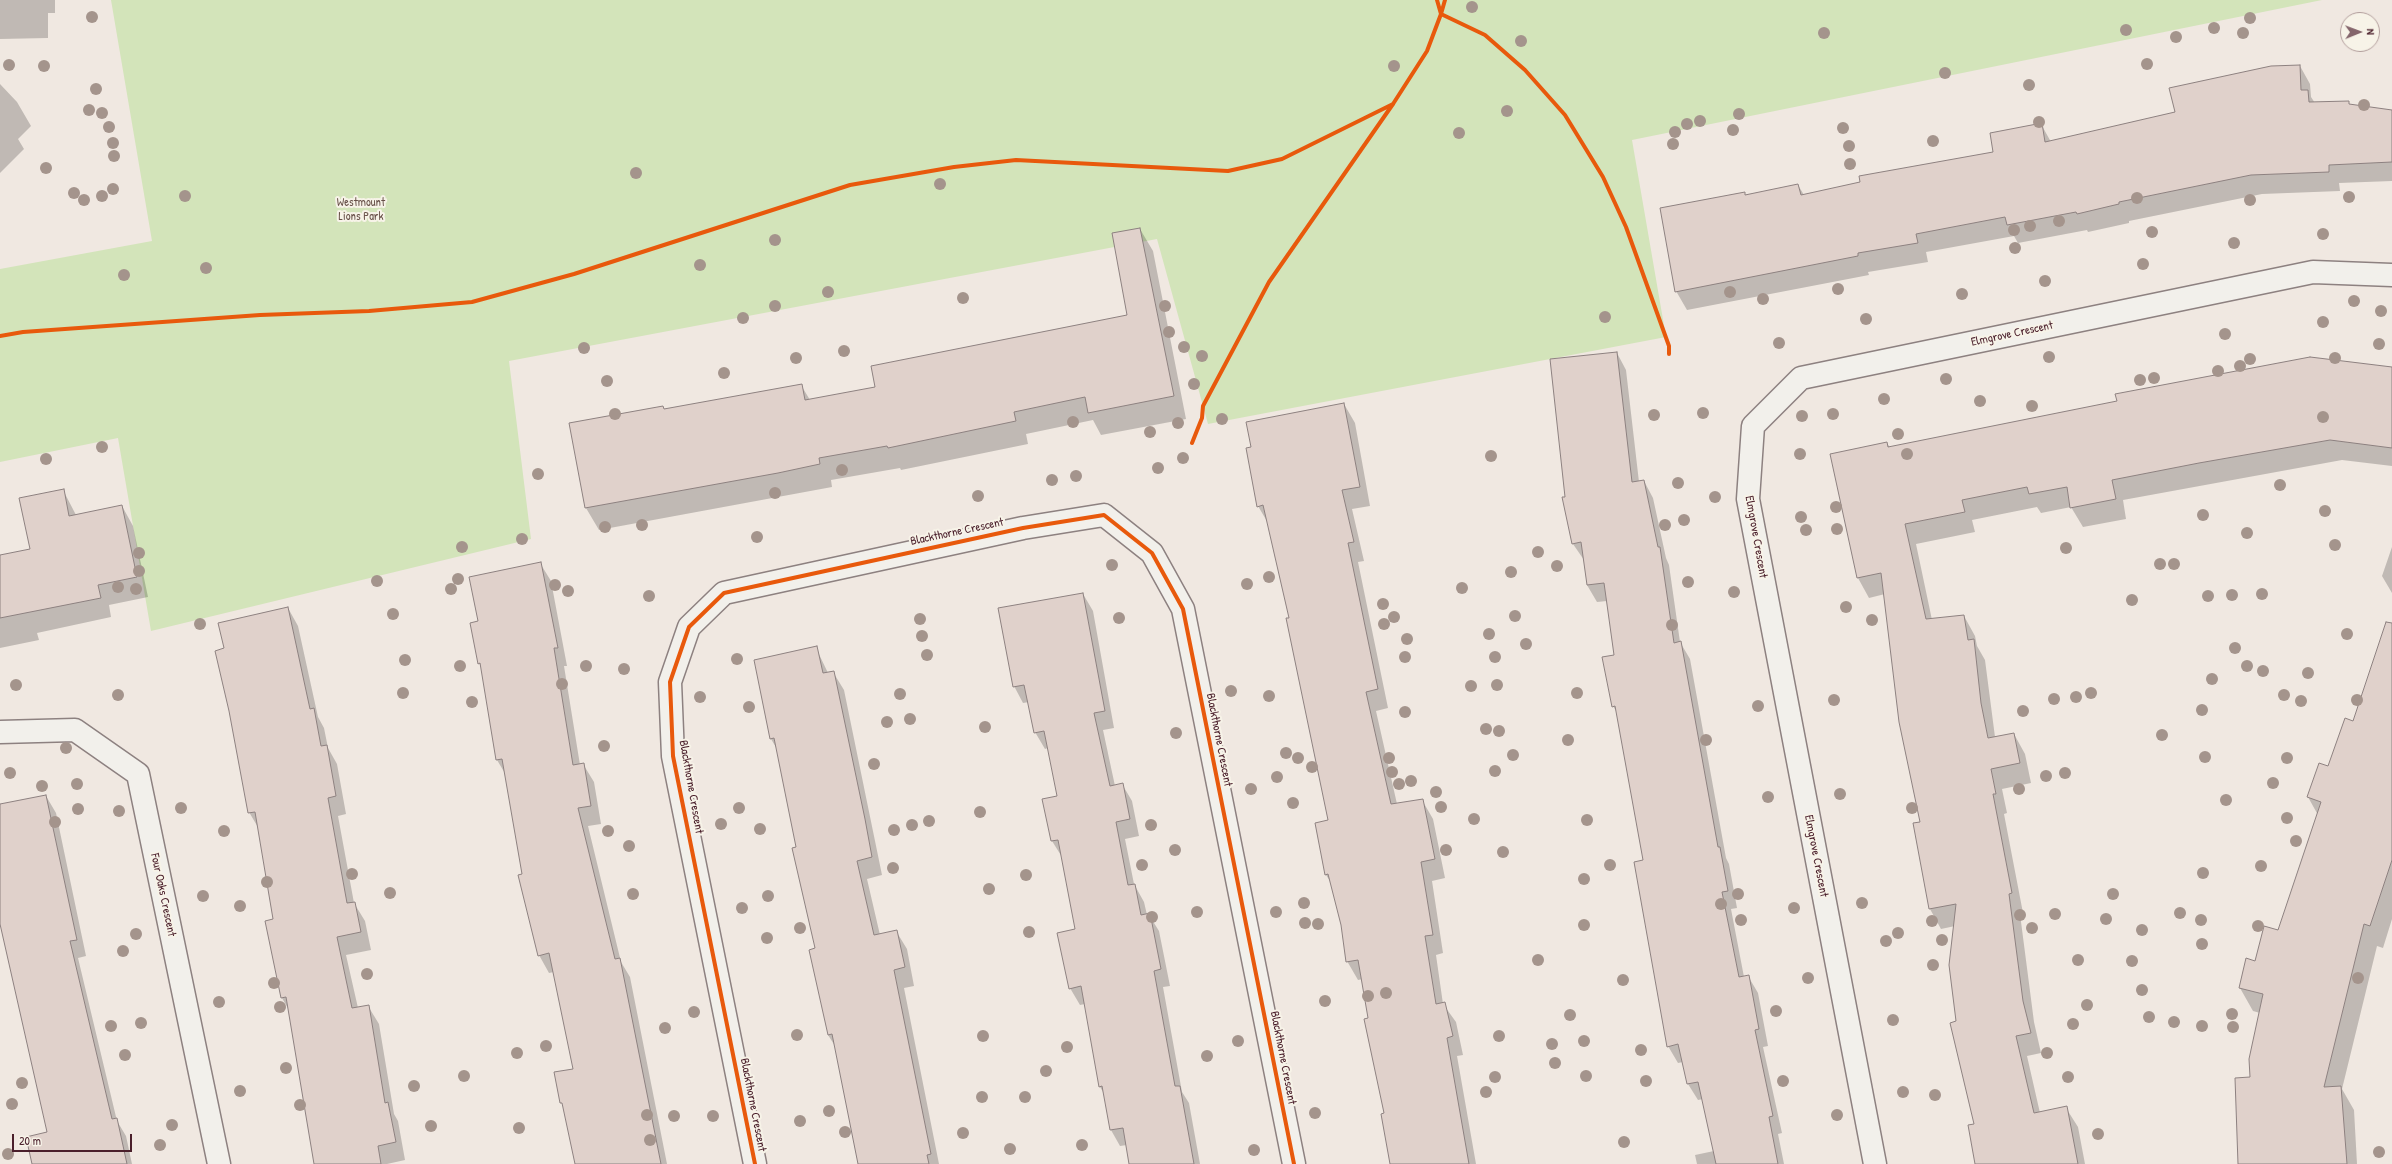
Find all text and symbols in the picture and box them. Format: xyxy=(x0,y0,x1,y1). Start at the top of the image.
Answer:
north arrow xyxy=(2340,12,2380,52)
text: N xyxy=(2364,29,2378,35)
park label: Westmount Lions Park xyxy=(337,196,385,224)
street label: Elmgrove Crescent xyxy=(1970,318,2054,350)
street label: Elmgrove Crescent xyxy=(1742,495,1770,579)
street label: Blackthorne Crescent xyxy=(909,515,1005,549)
street label: Blackthorne Crescent xyxy=(1203,692,1235,788)
street label: Blackthorne Crescent xyxy=(676,739,706,835)
street label: Elmgrove Crescent xyxy=(1801,814,1831,898)
street label: Four Oaks Crescent xyxy=(147,852,179,938)
street label: Blackthorne Crescent xyxy=(1267,1010,1299,1106)
street label: Blackthorne Crescent xyxy=(737,1057,769,1153)
scale bar xyxy=(14,1126,134,1152)
text: 20 m xyxy=(19,1132,41,1149)

